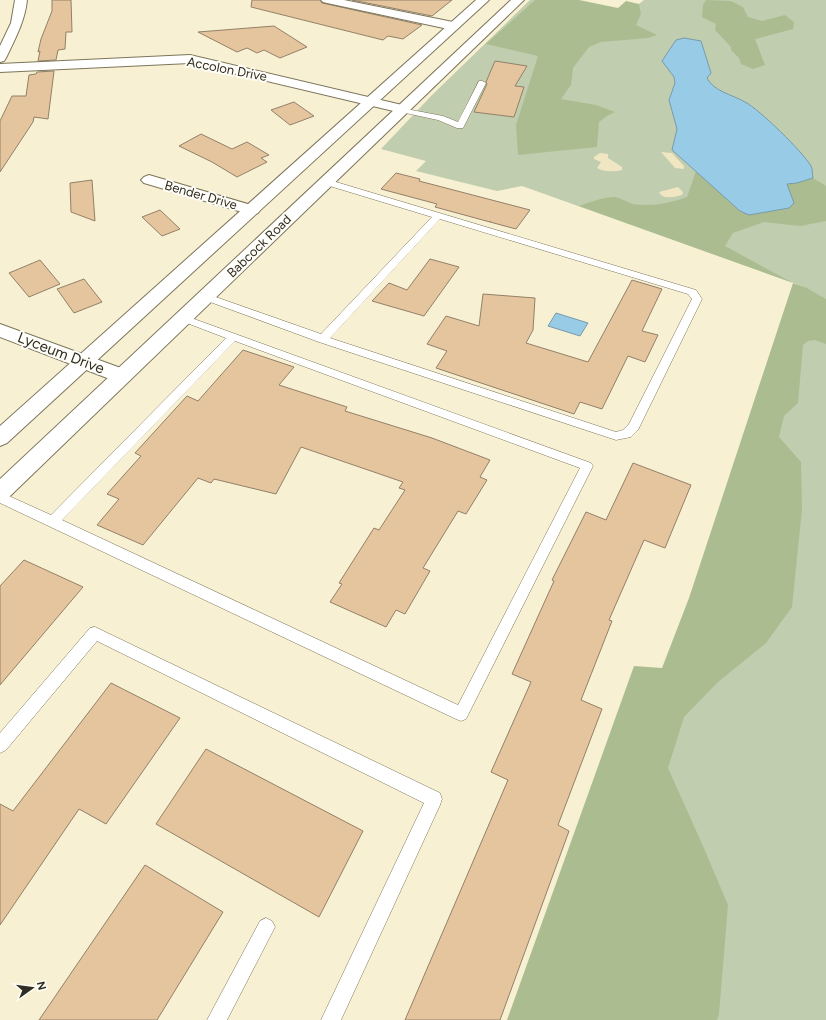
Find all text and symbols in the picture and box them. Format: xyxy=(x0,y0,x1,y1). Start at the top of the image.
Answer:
street label: Accolon Drive xyxy=(186,54,268,84)
street label: Bender Drive xyxy=(163,177,239,213)
street label: Babcock Road xyxy=(224,212,294,280)
street label: Lyceum Drive xyxy=(15,328,107,378)
north arrow xyxy=(12,968,52,1008)
text: N xyxy=(34,980,49,991)

